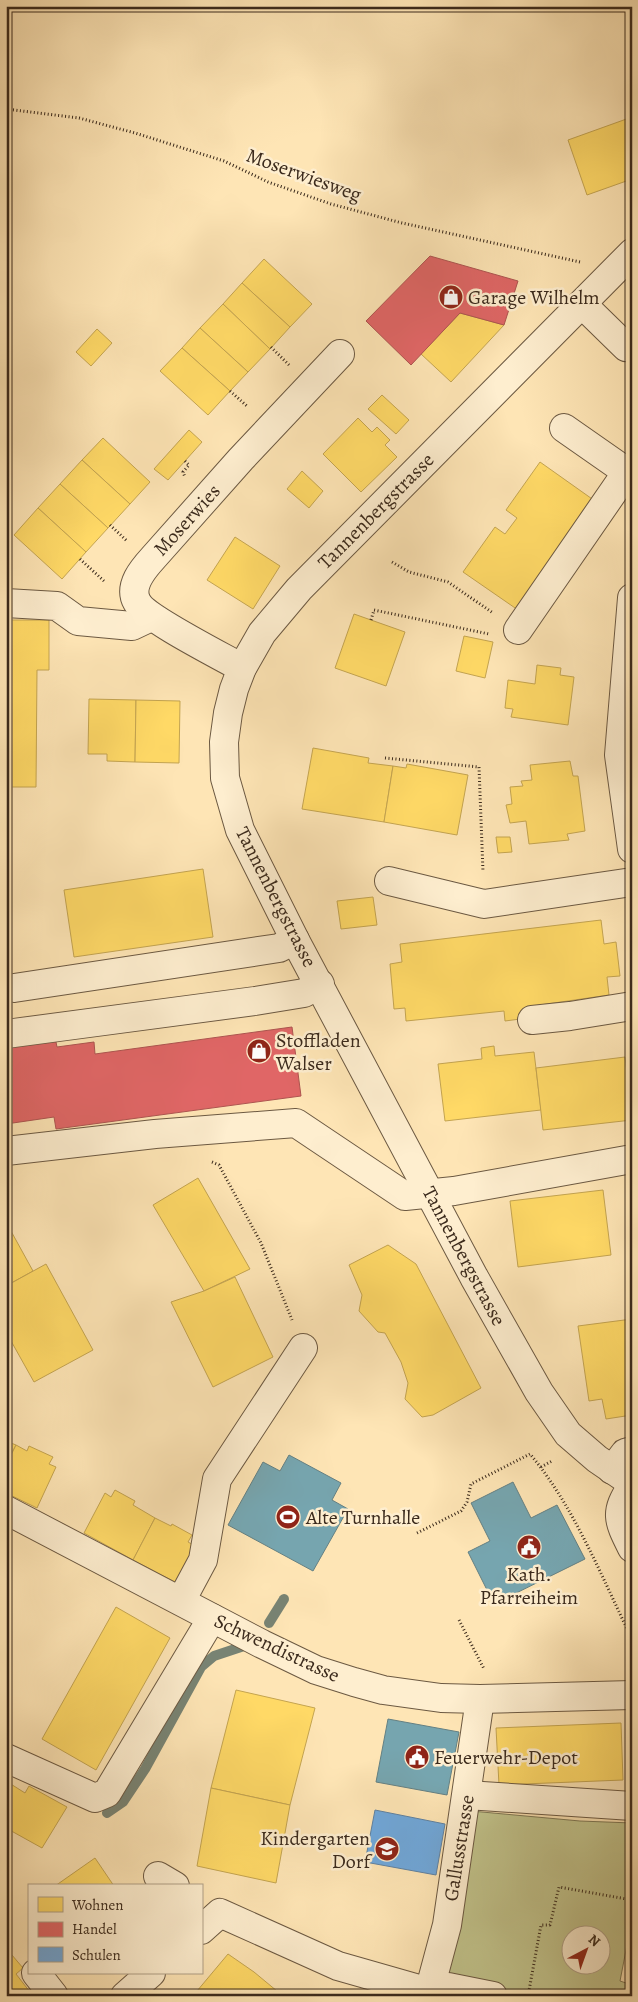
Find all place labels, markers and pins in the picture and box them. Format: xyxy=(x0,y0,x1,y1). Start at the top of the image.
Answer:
shop icon: Garage Wilhelm xyxy=(438,284,464,310)
place label: Garage Wilhelm xyxy=(468,284,600,311)
place label: Stoffladen Walser xyxy=(275,1027,361,1077)
shop icon: Stoffladen Walser xyxy=(246,1038,272,1064)
sports icon: Alte Turnhalle xyxy=(275,1504,301,1530)
place label: Alte Turnhalle xyxy=(305,1504,420,1531)
public building icon: Kath. Pfarreiheim xyxy=(516,1534,542,1560)
place label: Kath. Pfarreiheim xyxy=(480,1561,579,1611)
public building icon: Feuerwehr-Depot xyxy=(404,1744,430,1770)
place label: Feuerwehr-Depot xyxy=(434,1744,578,1771)
place label: Kindergarten Dorf xyxy=(260,1825,373,1875)
school or university icon: Kindergarten Dorf xyxy=(374,1836,400,1862)

